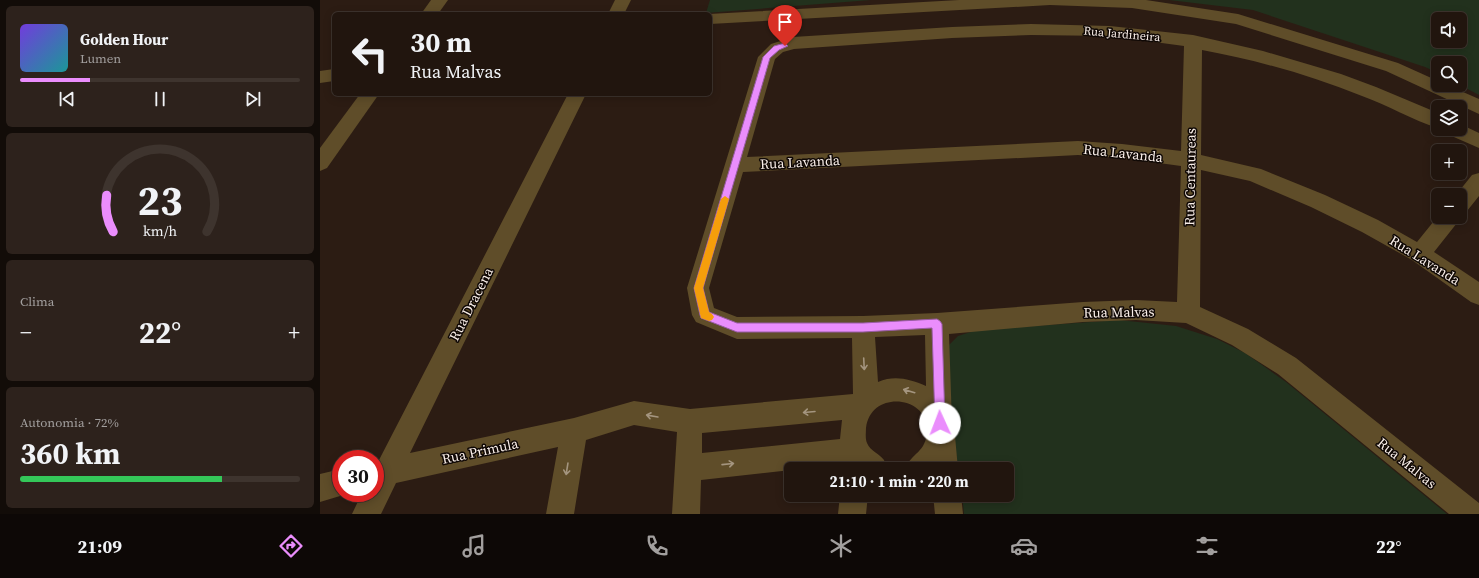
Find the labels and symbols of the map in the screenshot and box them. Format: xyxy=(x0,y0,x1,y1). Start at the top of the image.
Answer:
pin xyxy=(768,5,802,46)
street label: Rua Jardineira xyxy=(1083,23,1162,45)
street label: Rua Centaureas xyxy=(1179,128,1201,226)
street label: Rua Lavanda xyxy=(1082,139,1165,167)
street label: Rua Lavanda xyxy=(760,150,841,174)
street label: Rua Lavanda xyxy=(1386,230,1465,290)
street label: Rua Dracena xyxy=(444,263,498,344)
street label: Rua Malvas xyxy=(1083,301,1155,323)
one-way arrow xyxy=(861,357,868,370)
one-way arrow xyxy=(902,387,915,394)
position arrow xyxy=(919,402,961,444)
one-way arrow xyxy=(803,408,816,415)
one-way arrow xyxy=(646,411,659,419)
street label: Rua Primula xyxy=(440,433,521,469)
street label: Rua Malvas xyxy=(1373,433,1441,493)
speed limit sign: 30 xyxy=(332,450,384,502)
one-way arrow xyxy=(721,460,734,468)
one-way arrow xyxy=(563,462,571,475)

